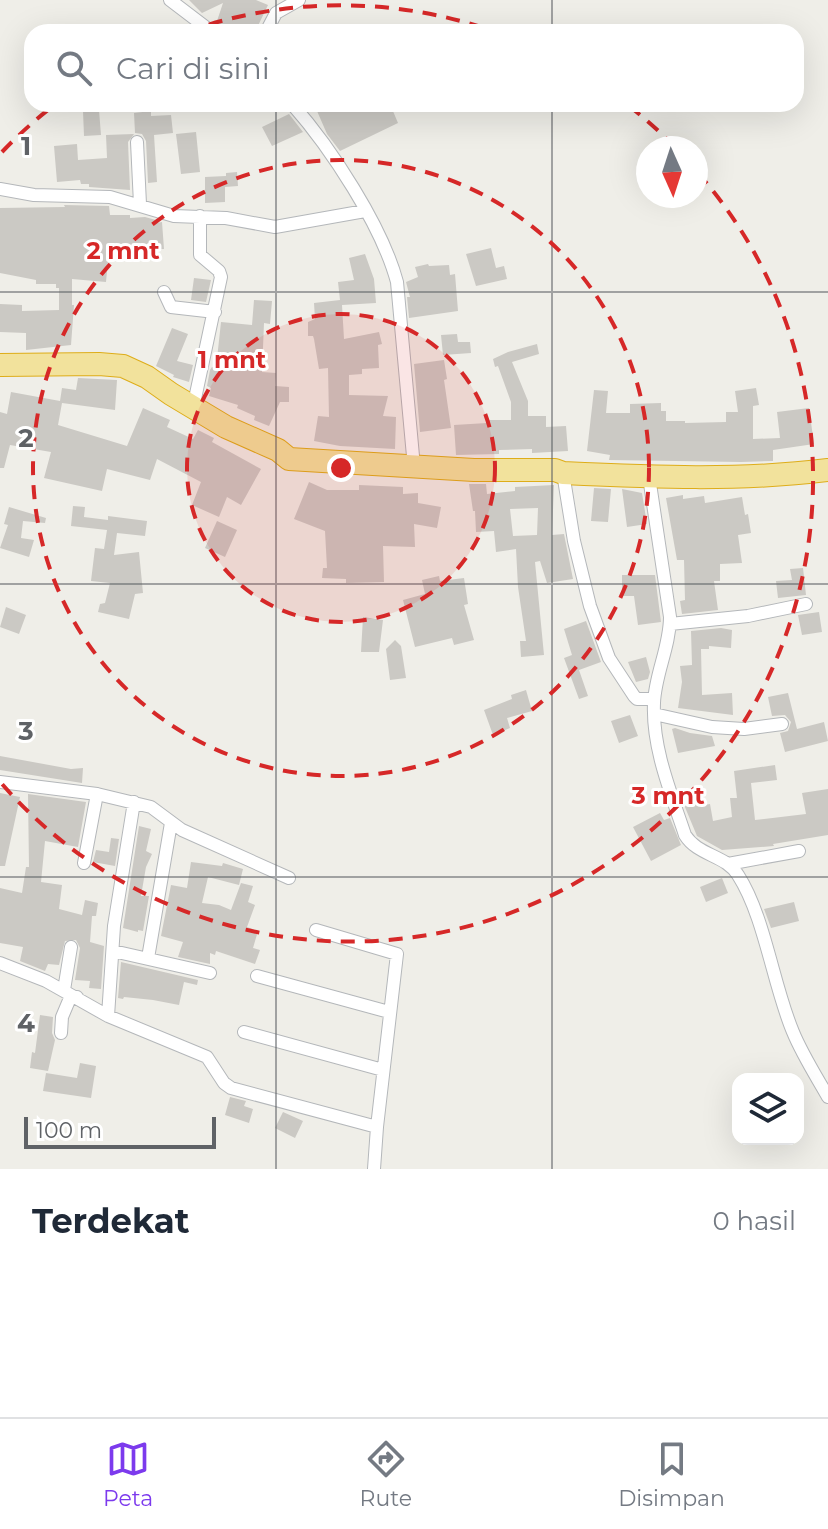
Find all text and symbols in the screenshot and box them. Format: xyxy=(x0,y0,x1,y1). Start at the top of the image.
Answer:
search box xyxy=(24,24,804,112)
icon: search xyxy=(52,46,96,90)
text: Cari di sini xyxy=(116,50,270,87)
text: 1 xyxy=(21,130,31,162)
north arrow xyxy=(636,136,708,208)
text: 2 mnt xyxy=(86,236,160,265)
text: 1 mnt xyxy=(198,345,267,374)
text: 2 xyxy=(18,422,34,454)
centre of rings xyxy=(327,454,355,482)
text: 3 xyxy=(17,715,34,747)
text: 3 mnt xyxy=(630,781,705,810)
text: 4 xyxy=(17,1007,35,1039)
map controls xyxy=(732,1073,804,1145)
button: layers xyxy=(732,1073,804,1145)
scale bar xyxy=(24,1113,216,1149)
text: 100 m xyxy=(36,1117,102,1144)
text: Terdekat xyxy=(32,1200,190,1242)
text: 0 hasil xyxy=(712,1205,796,1237)
tab: Peta xyxy=(103,1437,153,1512)
tab: Rute xyxy=(359,1437,412,1512)
tab: Disimpan xyxy=(618,1437,725,1512)

